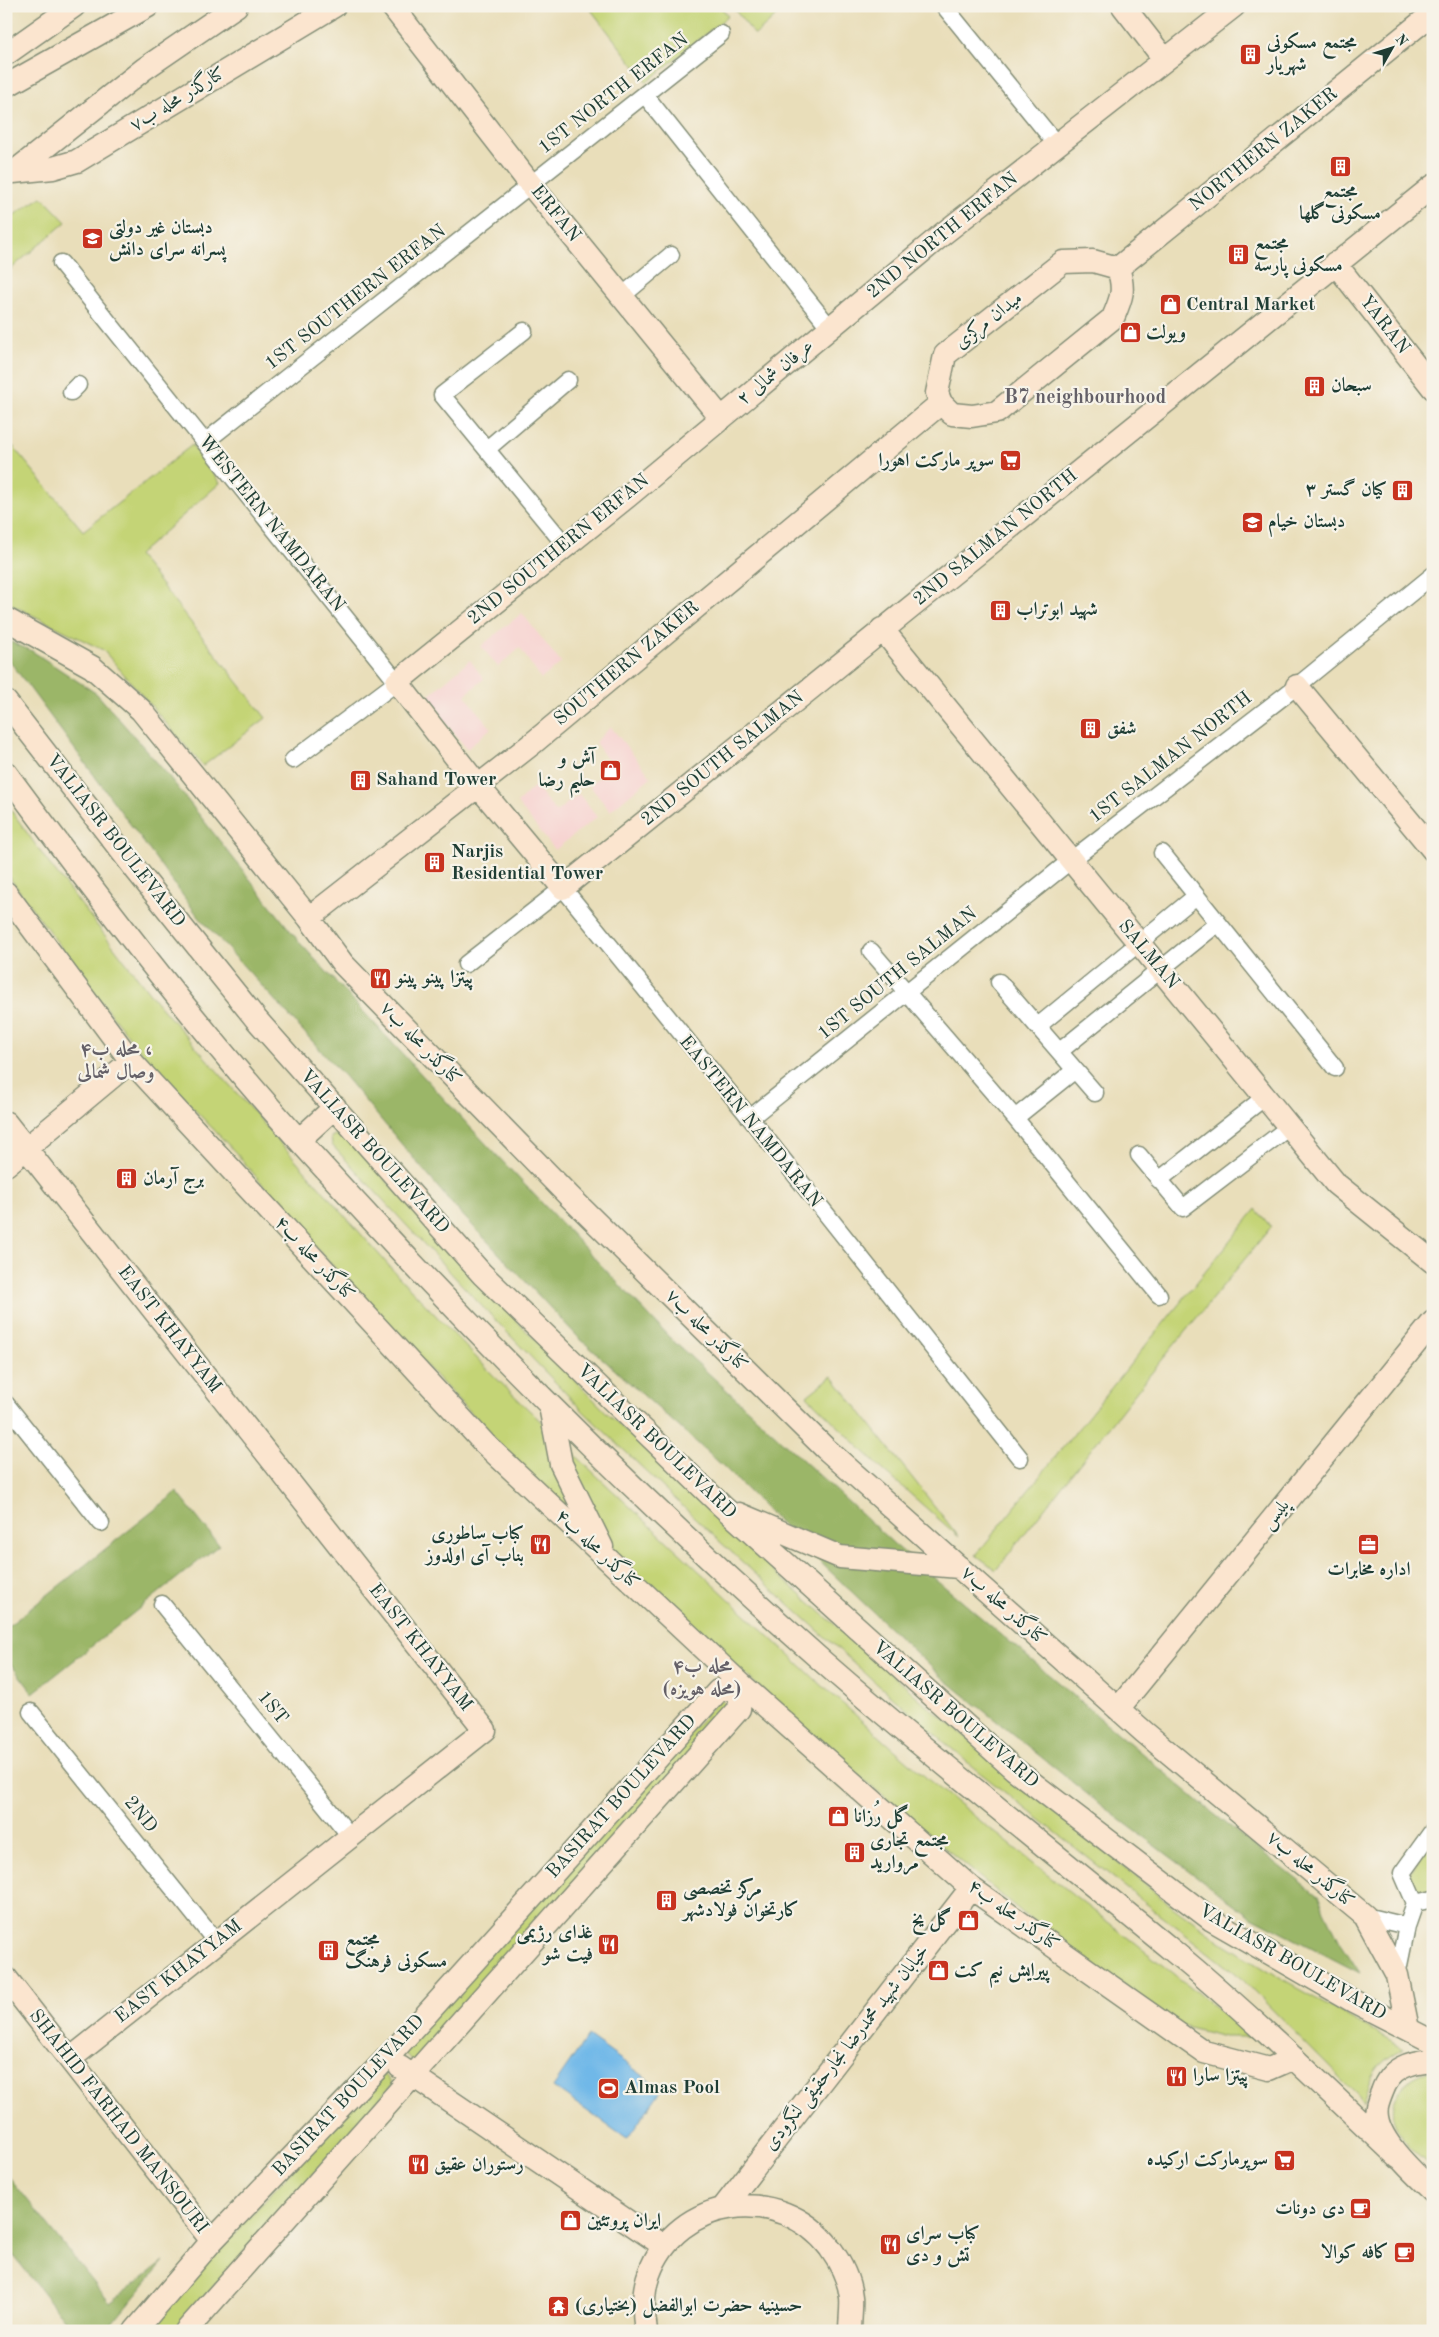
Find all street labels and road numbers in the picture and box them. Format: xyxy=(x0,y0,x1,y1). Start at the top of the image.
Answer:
street label: 1ST NORTH ERFAN xyxy=(536,30,693,158)
street label: کنارگذر محله ب۷ xyxy=(124,59,229,136)
street label: NORTHERN ZAKER xyxy=(1186,84,1342,216)
street label: 2ND NORTH ERFAN xyxy=(864,169,1022,303)
street label: ERFAN xyxy=(527,182,584,246)
street label: 1ST SOUTHERN ERFAN xyxy=(262,222,450,374)
street label: میدان مرکزی xyxy=(950,287,1028,355)
street label: YARAN xyxy=(1355,292,1413,358)
street label: عرفان شمالی ۲ xyxy=(734,337,819,411)
street label: WESTERN NAMDARAN xyxy=(194,432,348,616)
street label: 2ND SALMAN NORTH xyxy=(910,466,1082,610)
street label: 2ND SOUTHERN ERFAN xyxy=(465,471,654,629)
street label: SOUTHERN ZAKER xyxy=(551,598,703,730)
street label: 2ND SOUTH SALMAN xyxy=(638,688,808,830)
street label: 1ST SALMAN NORTH xyxy=(1086,689,1256,827)
street label: VALIASR BOULEVARD xyxy=(42,751,188,931)
street label: 1ST SOUTH SALMAN xyxy=(815,904,981,1044)
street label: SALMAN xyxy=(1114,917,1182,993)
street label: کنارگذر محله ب۷ xyxy=(376,995,468,1089)
street label: EASTERN NAMDARAN xyxy=(675,1032,825,1212)
street label: VALIASR BOULEVARD xyxy=(296,1066,452,1238)
street label: کنارگذر محله ب۴ xyxy=(270,1209,362,1305)
street label: EAST KHAYYAM xyxy=(114,1263,225,1397)
street label: کنارگذر محله ب۷ xyxy=(661,1282,755,1376)
street label: VALIASR BOULEVARD xyxy=(573,1361,739,1523)
street label: پلیس xyxy=(1258,1495,1296,1535)
street label: کنارگذر محله ب۴ xyxy=(551,1502,647,1594)
street label: کنارگذر محله ب۷ xyxy=(957,1559,1053,1649)
street label: EAST KHAYYAM xyxy=(365,1581,476,1715)
street label: VALIASR BOULEVARD xyxy=(868,1638,1042,1792)
street label: 1ST xyxy=(253,1688,291,1728)
street label: BASIRAT BOULEVARD xyxy=(544,1712,700,1882)
street label: 2ND xyxy=(120,1793,160,1837)
street label: کنارگذر محله ب۷ xyxy=(1263,1824,1361,1912)
street label: کنارگذر محله ب۴ xyxy=(964,1872,1066,1955)
street label: VALIASR BOULEVARD xyxy=(1195,1901,1389,2025)
street label: EAST KHAYYAM xyxy=(112,1916,246,2027)
street label: خیابان شهید محمدرضا نجارحقیقی لنگرودی xyxy=(758,1939,935,2156)
street label: SHAHID FARHAD MANSOURI xyxy=(25,2006,211,2238)
street label: BASIRAT BOULEVARD xyxy=(269,2012,429,2180)

